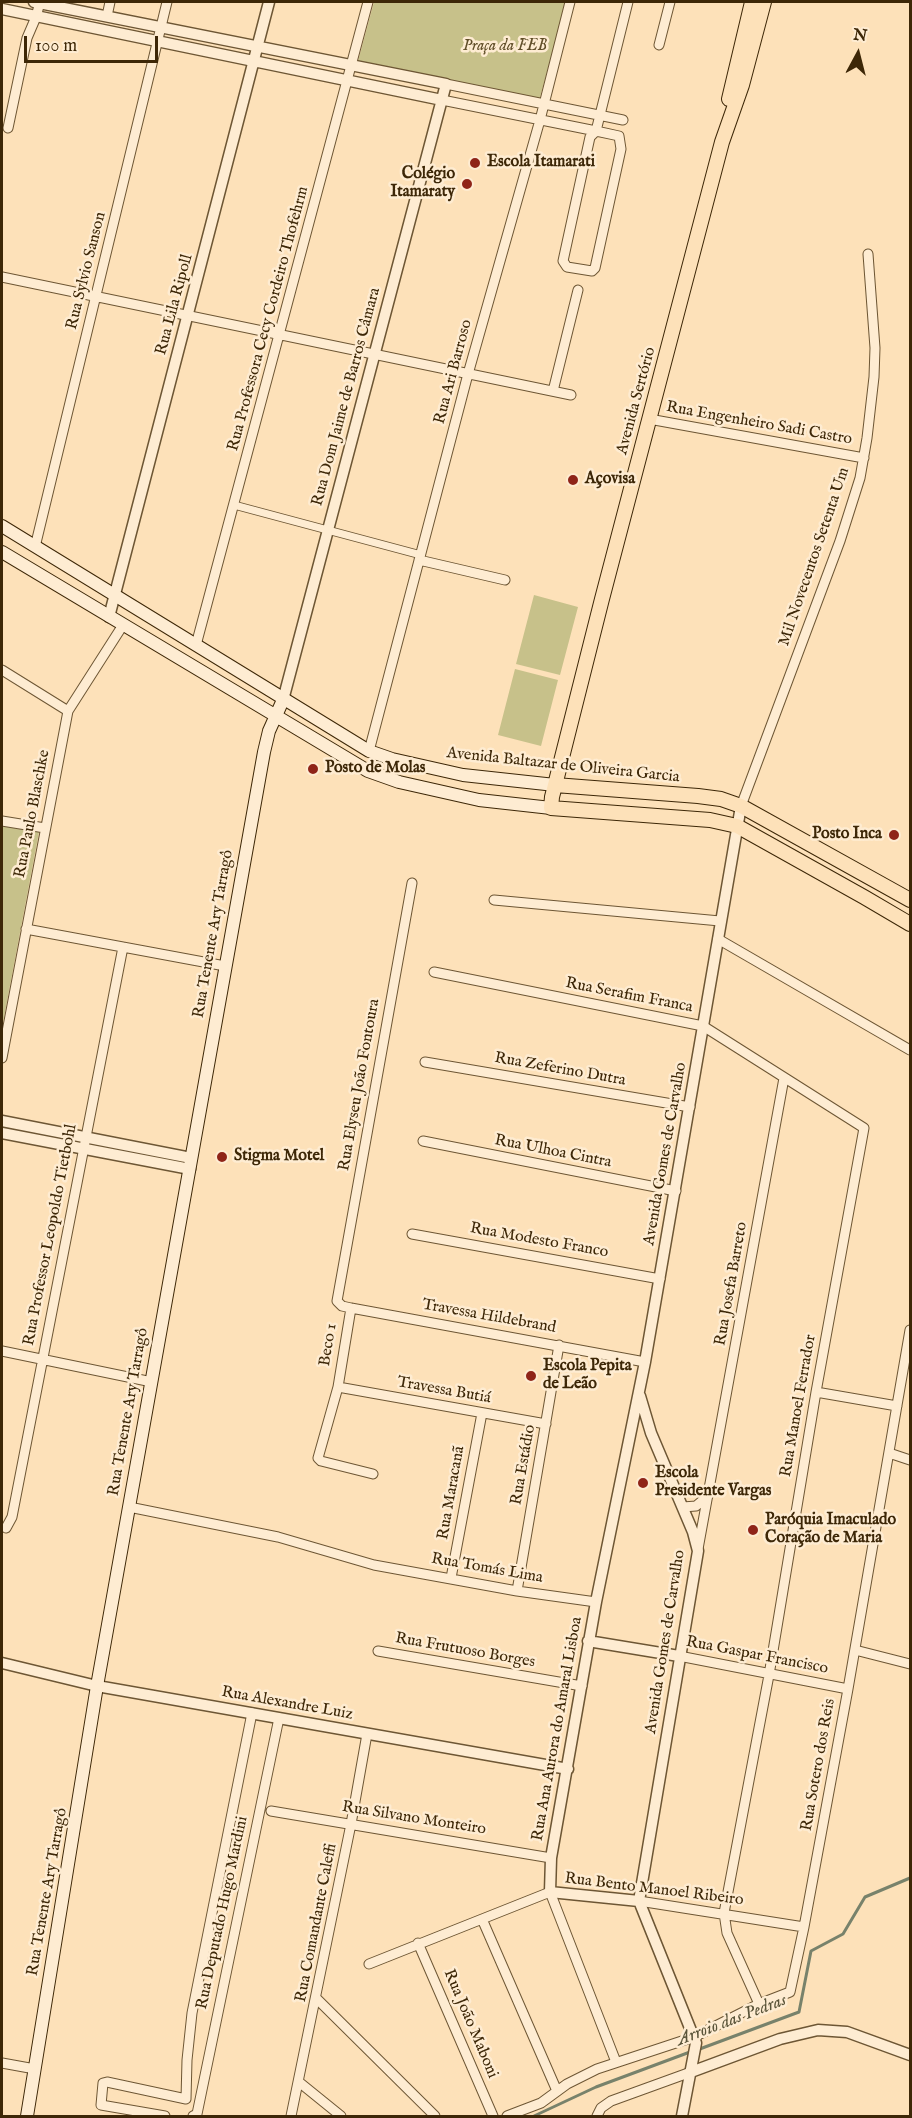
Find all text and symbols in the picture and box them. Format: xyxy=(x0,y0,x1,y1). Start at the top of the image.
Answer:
scale bar xyxy=(27,24,160,62)
north arrow xyxy=(828,24,888,84)
text: N xyxy=(852,25,868,47)
text: 100 m xyxy=(35,35,77,58)
park label: Praça da FEB xyxy=(463,37,547,57)
place label: Escola Itamarati xyxy=(487,153,595,173)
marker: Escola Itamarati xyxy=(468,156,482,170)
place label: Colégio Itamaraty xyxy=(390,165,455,203)
marker: Colégio Itamaraty xyxy=(460,177,474,191)
street label: Rua Professora Cecy Cordeiro Thofehrm xyxy=(224,185,314,453)
street label: Rua Sylvio Sanson xyxy=(63,210,111,332)
street label: Rua Lila Ripoll xyxy=(152,252,198,358)
street label: Rua Dom Jaime de Barros Câmara xyxy=(309,286,385,508)
street label: Rua Ari Barroso xyxy=(431,318,477,426)
street label: Avenida Sertório xyxy=(613,345,661,457)
street label: Rua Engenheiro Sadi Castro xyxy=(665,398,853,450)
street label: Mil Novecentos Setenta Um xyxy=(775,465,855,649)
place label: Açovisa xyxy=(585,470,635,490)
marker: Açovisa xyxy=(566,473,580,487)
street label: Avenida Baltazar de Oliveira Garcia xyxy=(446,744,680,788)
street label: Rua Paulo Blaschke xyxy=(11,748,55,880)
place label: Posto de Molas xyxy=(325,759,425,779)
marker: Posto de Molas xyxy=(306,762,320,776)
place label: Posto Inca xyxy=(812,825,882,845)
marker: Posto Inca xyxy=(887,828,901,842)
street label: Rua Tenente Ary Tarragô xyxy=(190,848,238,1020)
street label: Rua Serafim Franca xyxy=(564,974,694,1018)
street label: Rua Elyseu João Fontoura xyxy=(335,997,385,1173)
street label: Rua Zeferino Dutra xyxy=(493,1049,627,1091)
street label: Avenida Gomes de Carvalho xyxy=(640,1061,692,1247)
street label: Rua Professor Leopoldo Tietbohl xyxy=(20,1123,82,1347)
street label: Rua Ulhoa Cintra xyxy=(493,1131,613,1173)
place label: Stigma Motel xyxy=(234,1147,324,1167)
marker: Stigma Motel xyxy=(215,1150,229,1164)
street label: Rua Modesto Franco xyxy=(468,1219,610,1263)
street label: Rua Josefa Barreto xyxy=(712,1221,752,1347)
street label: Travessa Hildebrand xyxy=(421,1296,557,1338)
street label: Beco 1 xyxy=(316,1322,342,1368)
street label: Rua Tenente Ary Tarragô xyxy=(105,1326,153,1498)
street label: Rua Manoel Ferrador xyxy=(777,1333,821,1479)
place label: Escola Pepita de Leão xyxy=(543,1357,632,1395)
marker: Escola Pepita de Leão xyxy=(524,1369,538,1383)
street label: Travessa Butiá xyxy=(396,1373,492,1409)
street label: Rua Estádio xyxy=(507,1423,541,1507)
street label: Rua Maracanã xyxy=(434,1445,470,1541)
place label: Escola Presidente Vargas xyxy=(655,1464,771,1502)
marker: Escola Presidente Vargas xyxy=(636,1476,650,1490)
place label: Paróquia Imaculado Coração de Maria xyxy=(765,1511,896,1549)
marker: Paróquia Imaculado Coração de Maria xyxy=(746,1523,760,1537)
street label: Avenida Gomes de Carvalho xyxy=(642,1549,690,1735)
street label: Rua Tomás Lima xyxy=(430,1550,544,1588)
street label: Rua Ana Aurora do Amaral Lisboa xyxy=(529,1615,587,1843)
street label: Rua Frutuoso Borges xyxy=(394,1629,536,1673)
street label: Rua Gaspar Francisco xyxy=(684,1633,830,1679)
street label: Rua Alexandre Luiz xyxy=(220,1683,354,1725)
street label: Rua Sotero dos Reis xyxy=(798,1697,840,1833)
street label: Rua Silvano Monteiro xyxy=(341,1798,487,1840)
street label: Rua Tenente Ary Tarragô xyxy=(24,1806,72,1978)
street label: Rua Deputado Hugo Mardini xyxy=(193,1815,253,2011)
street label: Rua Comandante Caleffi xyxy=(292,1842,342,2004)
street label: Rua Bento Manoel Ribeiro xyxy=(563,1869,745,1911)
street label: Rua João Maboni xyxy=(438,1967,502,2081)
water label: Arroio das Pedras xyxy=(674,1990,790,2052)

